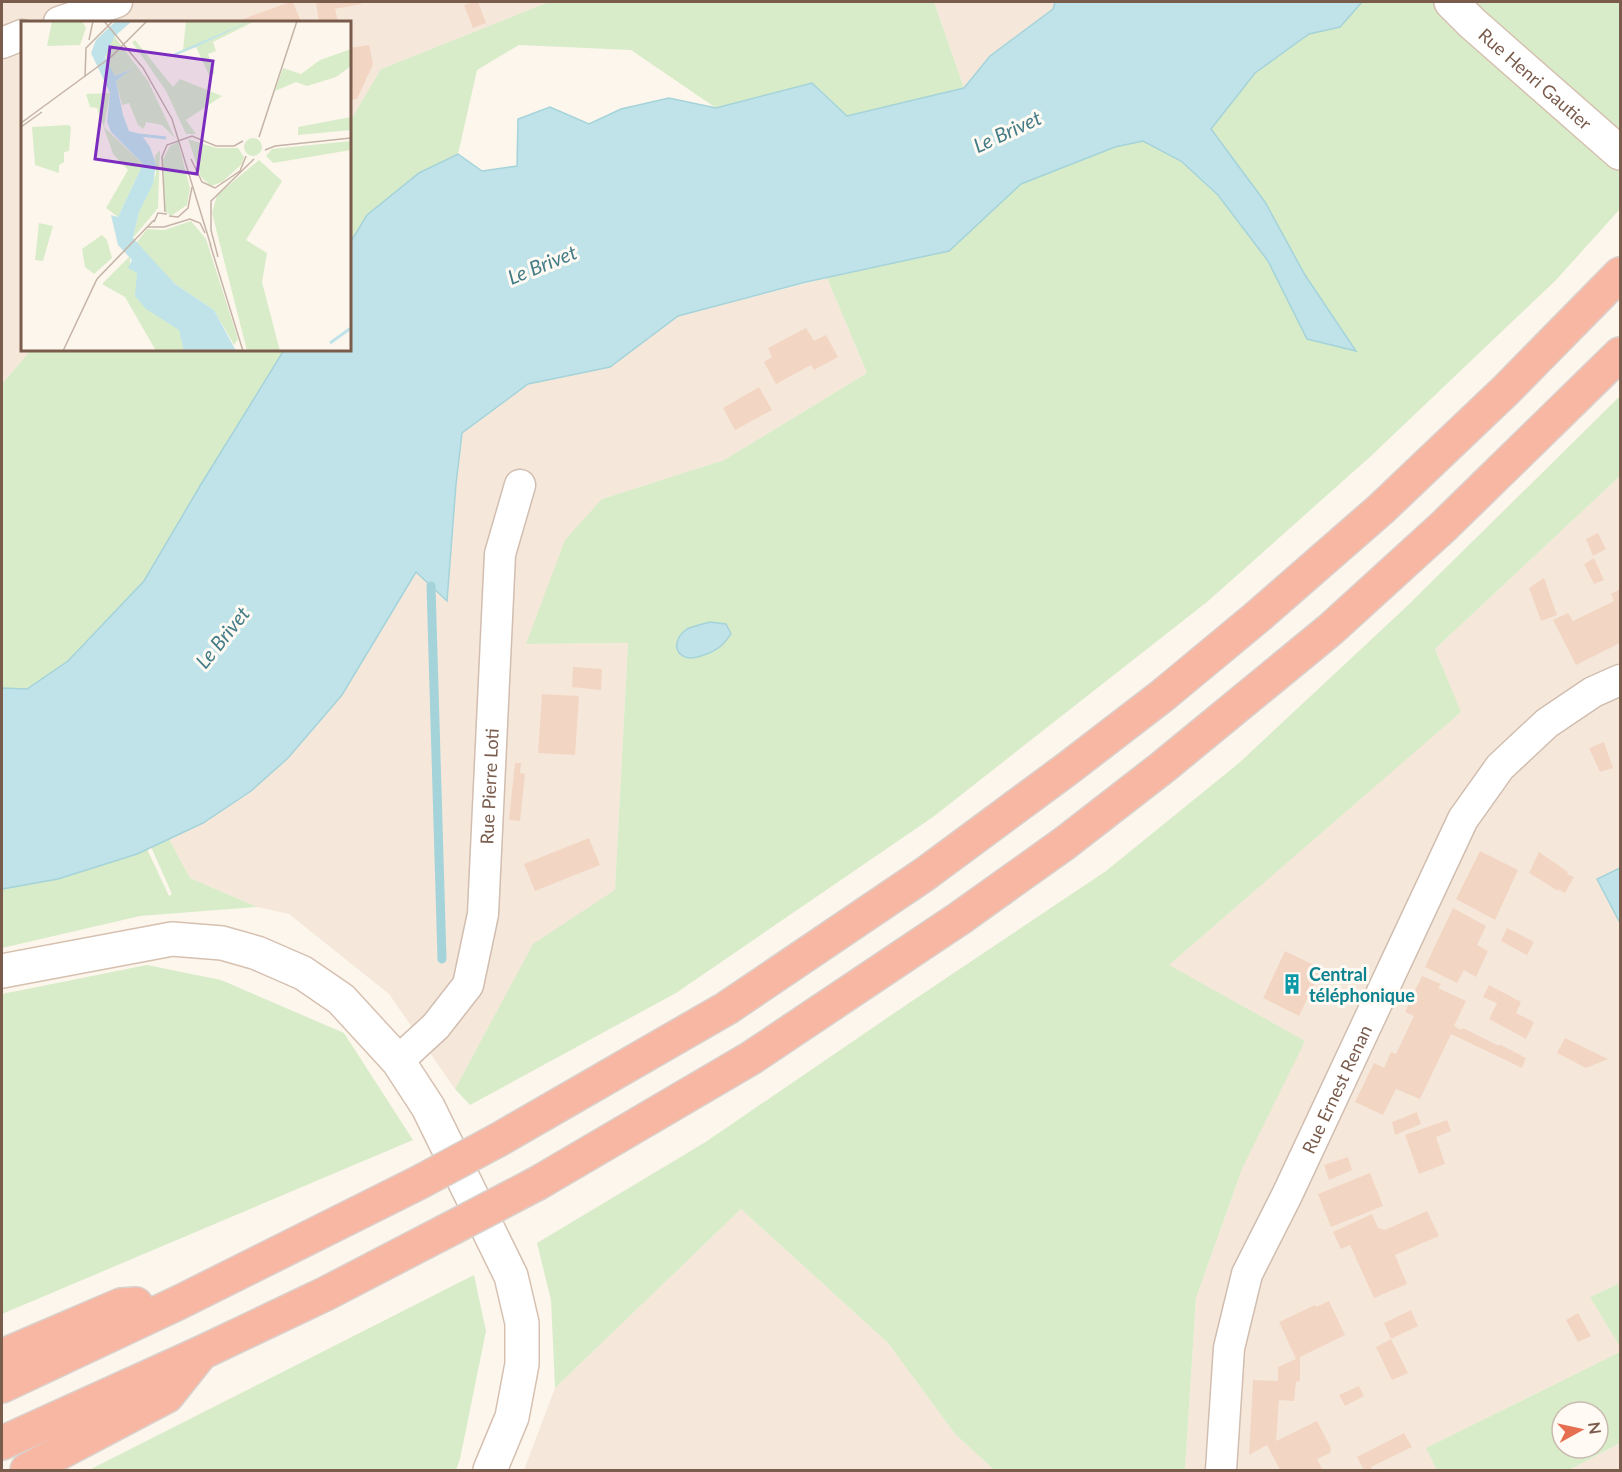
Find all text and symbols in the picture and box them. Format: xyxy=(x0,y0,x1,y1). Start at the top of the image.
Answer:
inset map xyxy=(21,21,351,351)
street label: Rue Henri Gautier xyxy=(1474,23,1597,134)
water label: Le Brivet xyxy=(969,105,1045,157)
water label: Le Brivet xyxy=(504,239,580,289)
water label: Le Brivet xyxy=(190,601,254,673)
street label: Rue Pierre Loti xyxy=(475,728,503,845)
place label: Central téléphonique xyxy=(1309,963,1415,1006)
building icon: Central téléphonique xyxy=(1280,972,1304,996)
street label: Rue Ernest Renan xyxy=(1297,1021,1376,1157)
north arrow xyxy=(1550,1400,1610,1460)
text: N xyxy=(1585,1420,1606,1435)

